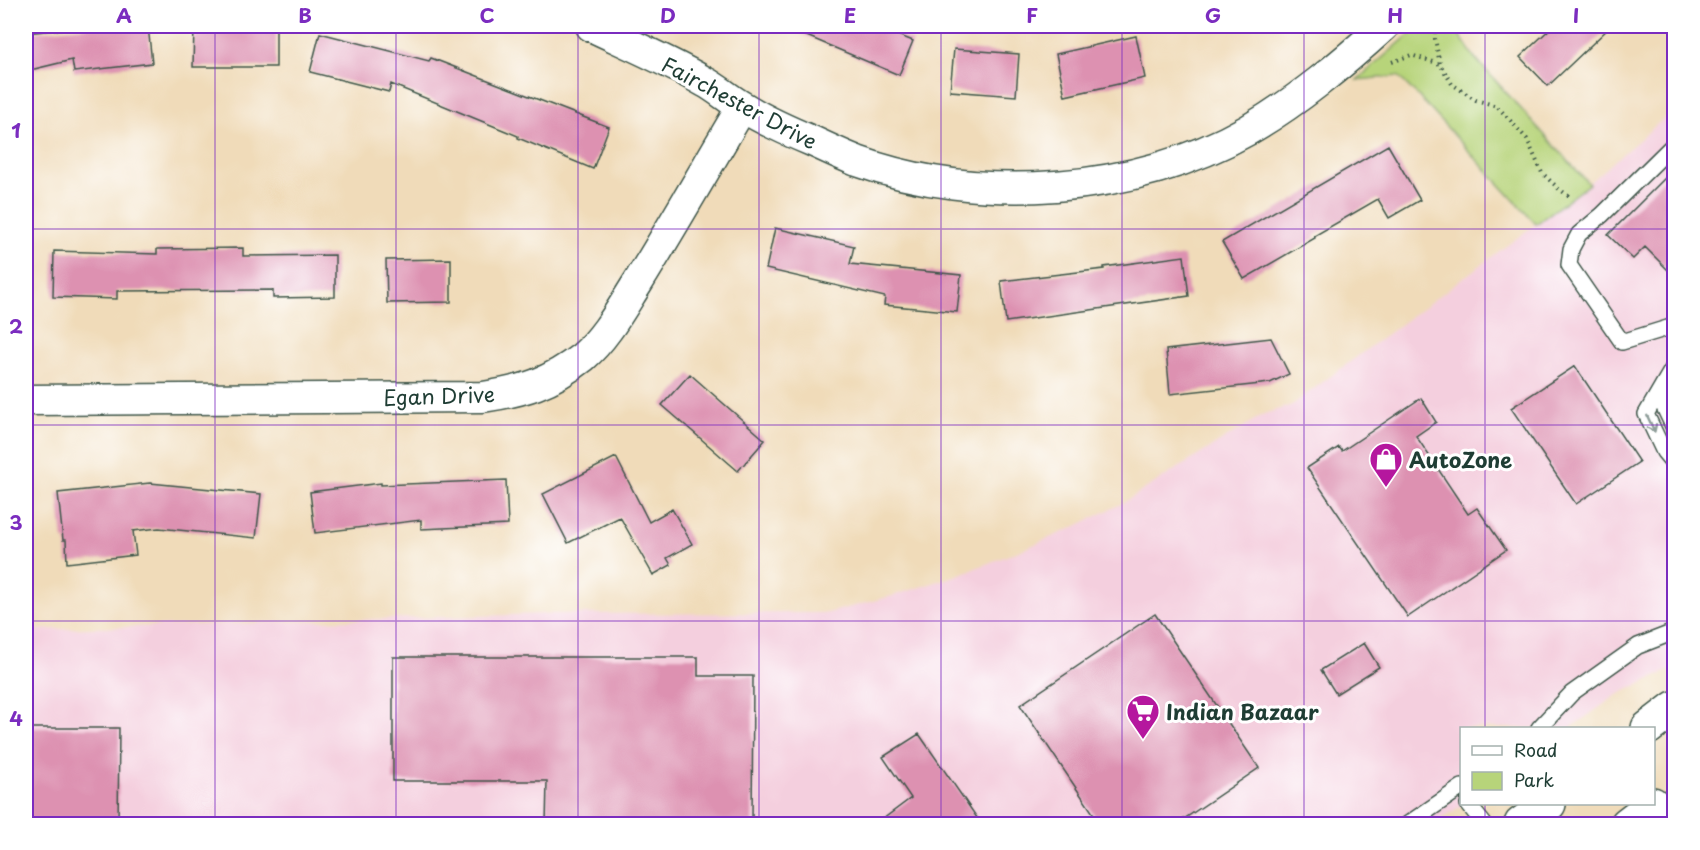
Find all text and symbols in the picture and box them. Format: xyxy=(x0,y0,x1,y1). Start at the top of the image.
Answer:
text: A xyxy=(116,0,132,30)
text: B xyxy=(298,0,312,30)
text: C xyxy=(479,0,495,30)
text: D xyxy=(660,0,676,30)
text: E xyxy=(844,0,856,30)
text: F xyxy=(1026,0,1038,30)
text: G xyxy=(1205,0,1221,30)
text: H xyxy=(1387,0,1403,30)
text: I xyxy=(1573,0,1579,30)
street label: Fairchester Drive xyxy=(657,47,823,157)
text: 1 xyxy=(11,115,21,145)
text: 2 xyxy=(9,311,23,341)
street label: Egan Drive xyxy=(383,377,495,413)
one-way arrow xyxy=(1645,414,1657,432)
shop icon: AutoZone xyxy=(1368,441,1404,488)
place label: AutoZone xyxy=(1409,443,1512,475)
text: 3 xyxy=(9,507,23,537)
supermarket icon: Indian Bazaar xyxy=(1125,693,1161,740)
place label: Indian Bazaar xyxy=(1166,695,1319,727)
text: 4 xyxy=(9,703,23,733)
legend xyxy=(1460,727,1655,805)
text: Road xyxy=(1514,736,1558,763)
text: Park xyxy=(1514,766,1554,793)

